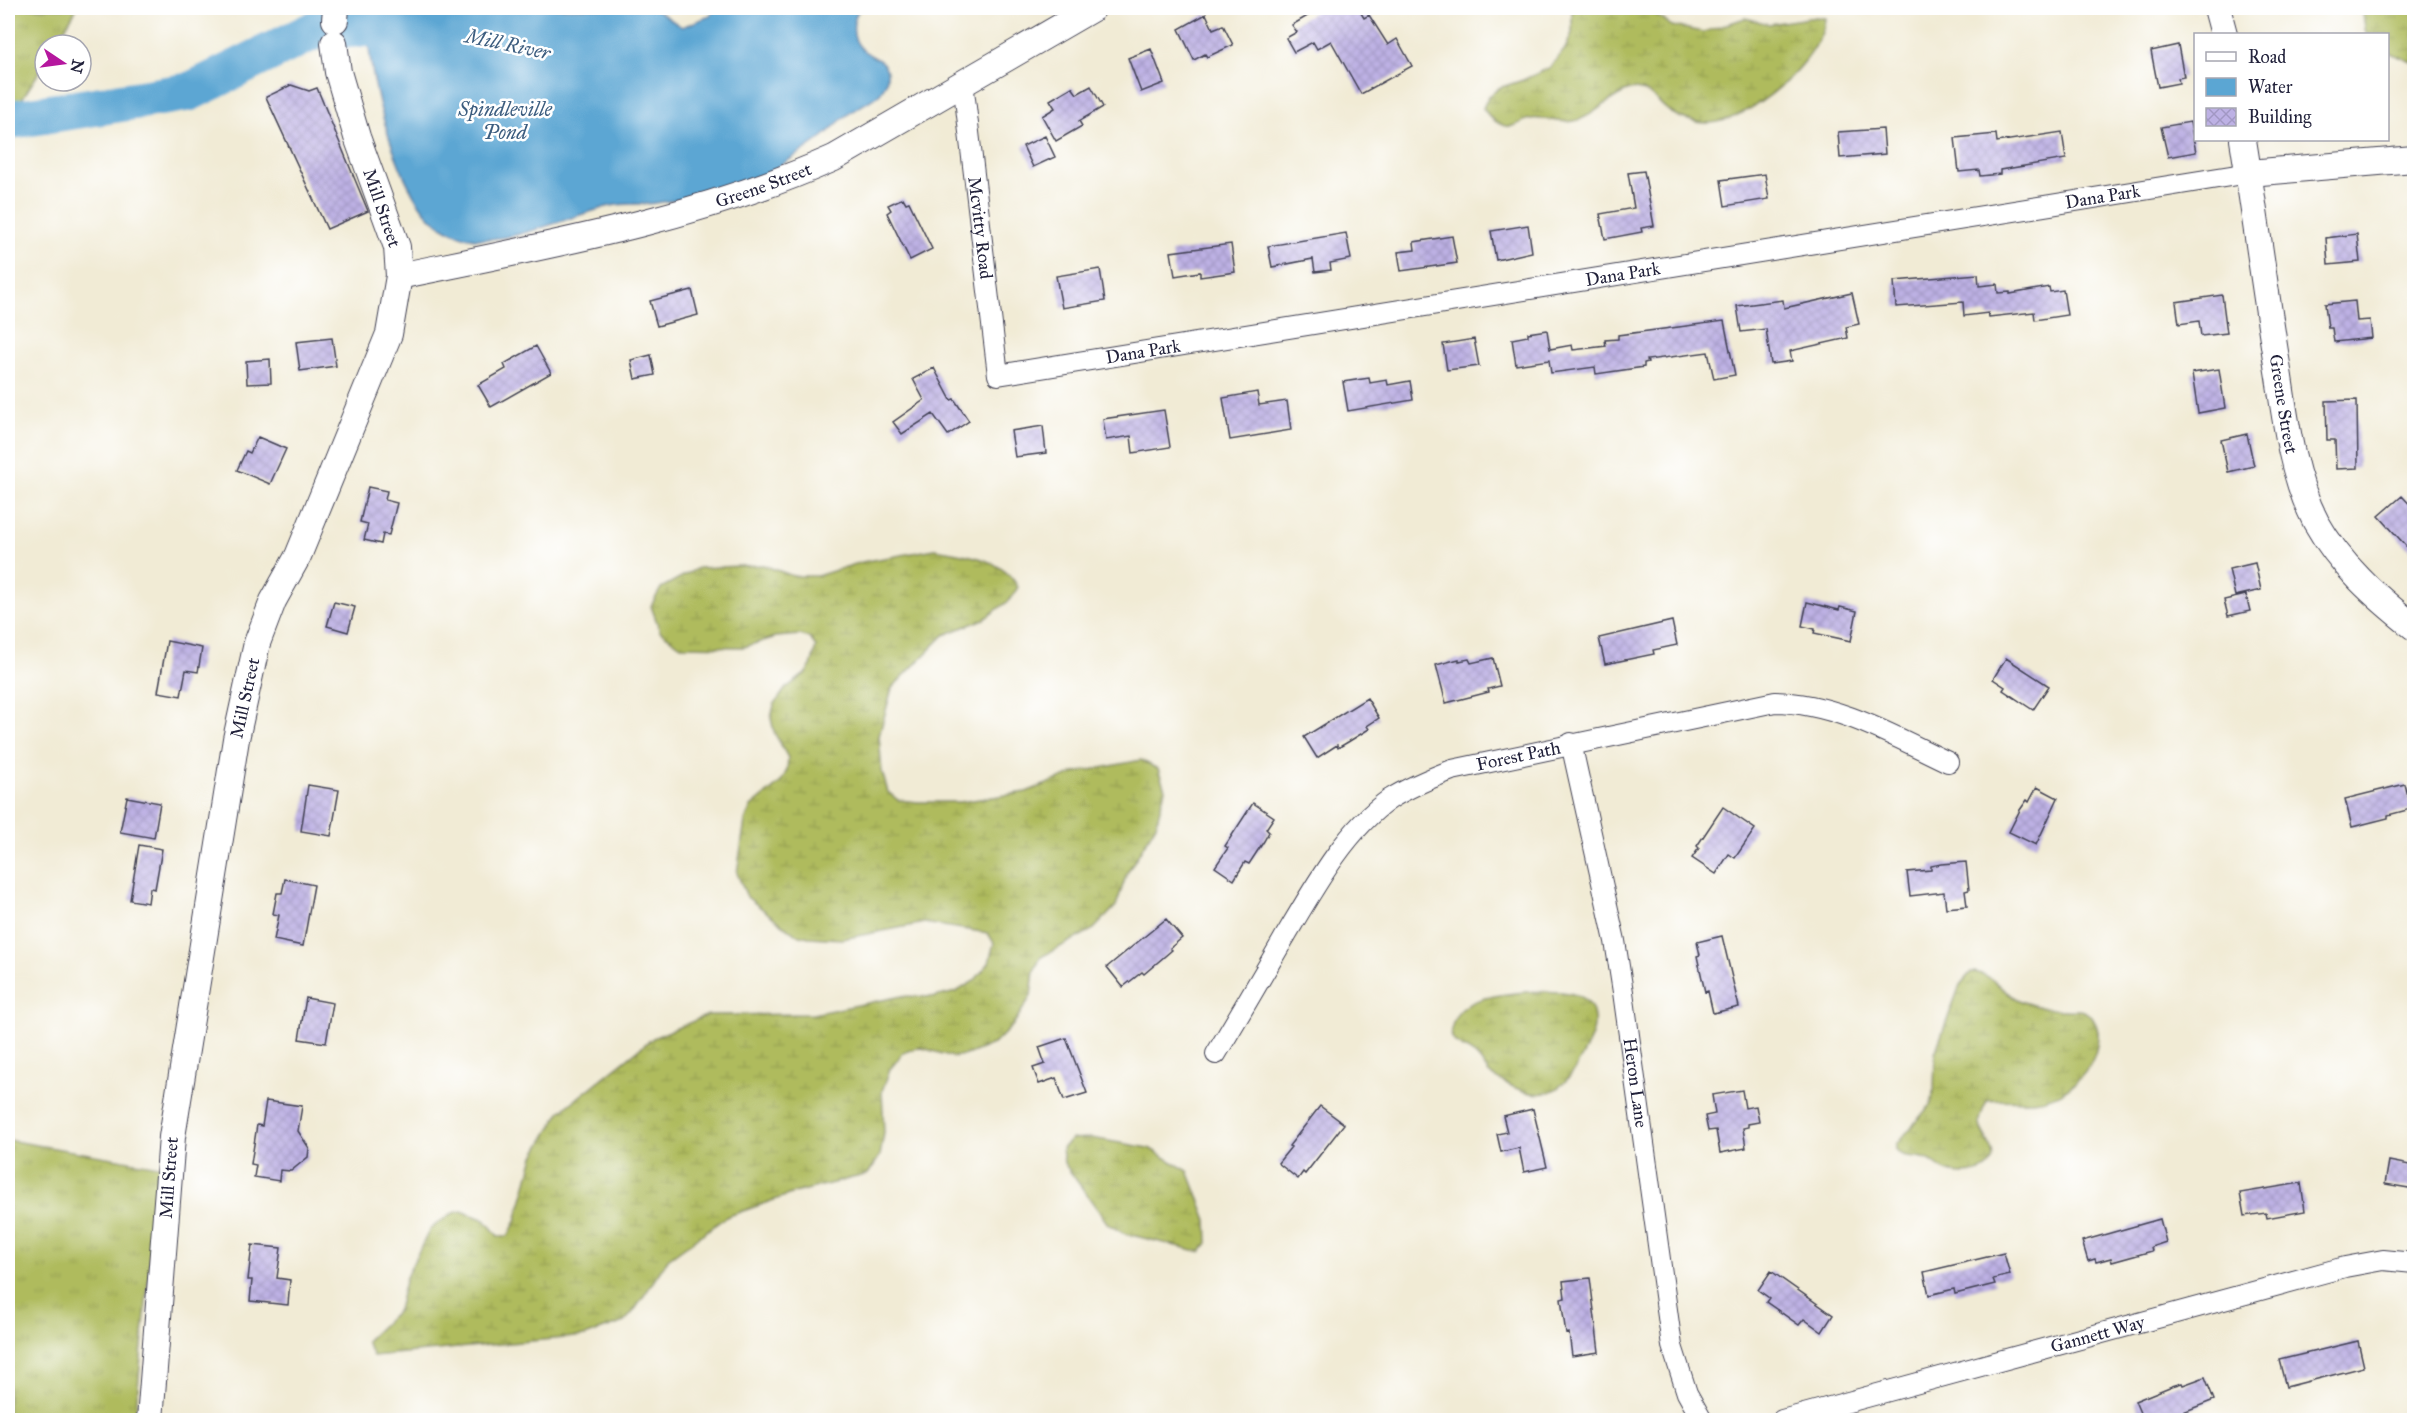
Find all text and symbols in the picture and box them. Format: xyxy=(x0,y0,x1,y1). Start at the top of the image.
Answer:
water label: Mill River xyxy=(461,23,554,65)
north arrow xyxy=(33,33,93,93)
legend xyxy=(2194,33,2389,141)
text: Road xyxy=(2248,46,2286,68)
text: N xyxy=(66,58,88,75)
text: Water xyxy=(2248,76,2293,98)
water label: Spindleville Pond xyxy=(457,97,552,144)
text: Building xyxy=(2248,106,2312,129)
street label: Greene Street xyxy=(713,158,815,213)
street label: Mill Street xyxy=(358,166,406,251)
street label: Mcvitty Road xyxy=(963,175,997,280)
street label: Dana Park xyxy=(2064,180,2142,214)
street label: Dana Park xyxy=(1584,257,1663,291)
street label: Dana Park xyxy=(1104,335,1183,368)
street label: Greene Street xyxy=(2264,352,2303,456)
street label: Mill Street xyxy=(225,655,265,740)
street label: Forest Path xyxy=(1474,736,1563,776)
street label: Heron Lane xyxy=(1618,1036,1653,1129)
street label: Mill Street xyxy=(155,1135,183,1219)
street label: Gannett Way xyxy=(2048,1311,2148,1358)

